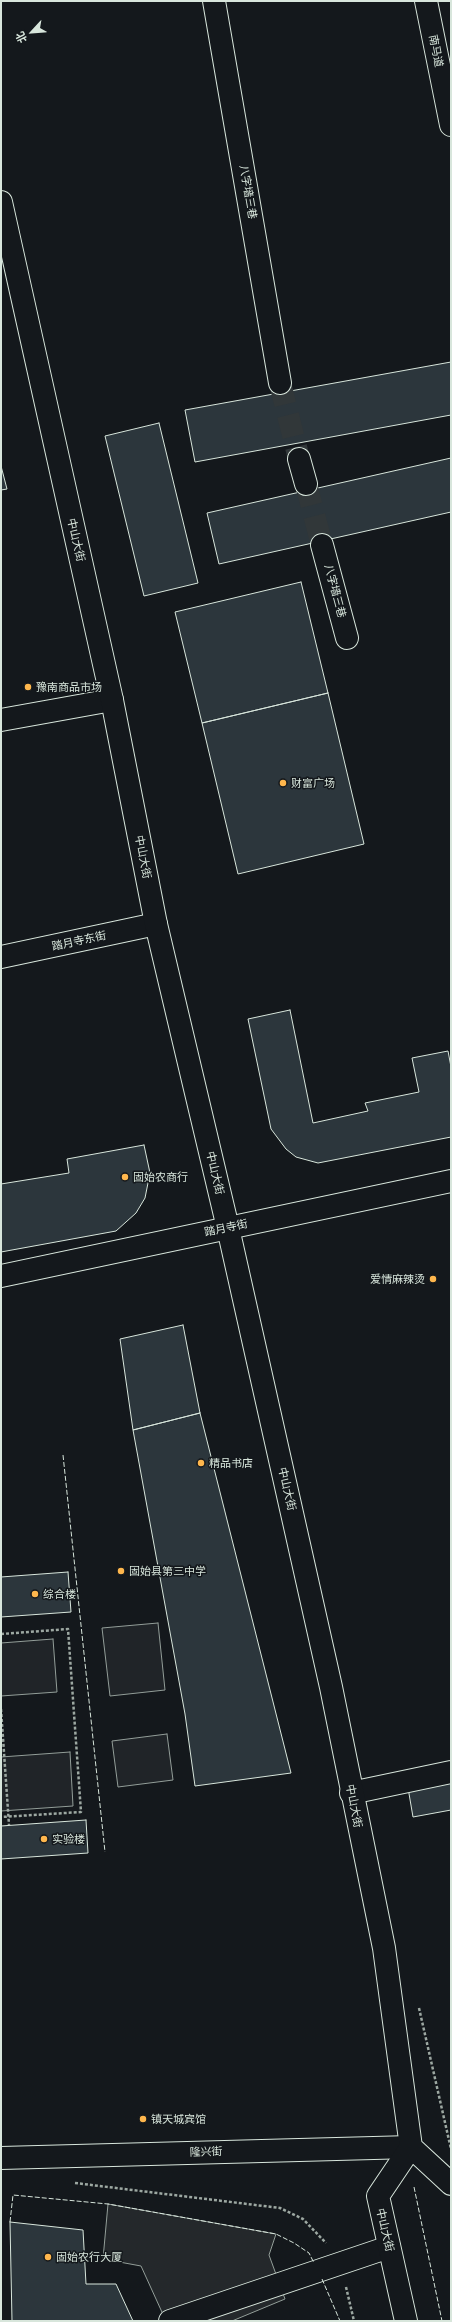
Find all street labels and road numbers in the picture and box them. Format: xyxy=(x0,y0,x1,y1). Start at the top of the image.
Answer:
street label: 南马道 xyxy=(426,34,446,68)
street label: 八字墙三巷 xyxy=(237,164,259,220)
street label: 中山大街 xyxy=(65,517,87,563)
street label: 八字墙三巷 xyxy=(322,563,348,619)
street label: 中山大街 xyxy=(132,834,154,880)
street label: 踏月寺东街 xyxy=(51,929,107,953)
street label: 中山大街 xyxy=(204,1150,226,1196)
street label: 踏月寺街 xyxy=(203,1217,249,1239)
street label: 中山大街 xyxy=(276,1466,298,1512)
street label: 中山大街 xyxy=(343,1783,365,1829)
street label: 隆兴街 xyxy=(189,2145,223,2159)
street label: 中山大街 xyxy=(374,2207,396,2253)

